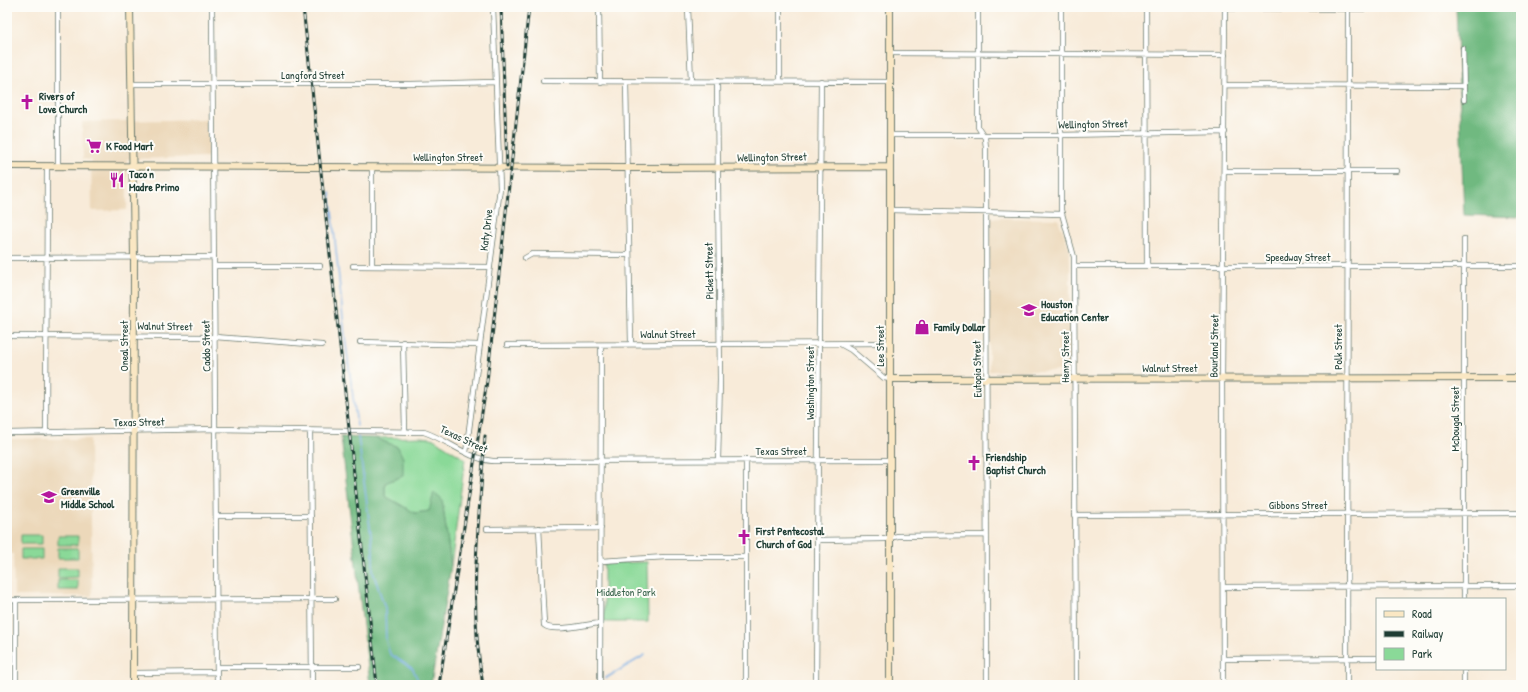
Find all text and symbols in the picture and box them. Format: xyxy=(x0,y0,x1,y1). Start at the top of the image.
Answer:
street label: Langford Street xyxy=(281,68,345,82)
place label: Rivers of Love Church xyxy=(39,89,87,116)
church icon: Rivers of Love Church xyxy=(18,93,36,111)
street label: Wellington Street xyxy=(1058,116,1128,132)
supermarket icon: K Food Mart xyxy=(85,137,103,155)
place label: K Food Mart xyxy=(106,139,154,153)
street label: Wellington Street xyxy=(737,149,807,165)
street label: Wellington Street xyxy=(413,150,483,164)
place label: Taco'n Madre Primo xyxy=(128,167,180,194)
restaurant icon: Taco'n Madre Primo xyxy=(108,171,126,189)
street label: Katy Drive xyxy=(477,208,496,252)
street label: Pickett Street xyxy=(702,242,716,299)
street label: Speedway Street xyxy=(1266,250,1331,264)
place label: Houston Education Center xyxy=(1041,297,1110,324)
school or university icon: Houston Education Center xyxy=(1020,301,1038,319)
street label: Bourland Street xyxy=(1206,314,1222,378)
shop icon: Family Dollar xyxy=(913,318,931,336)
street label: Walnut Street xyxy=(137,319,193,333)
street label: Oneal Street xyxy=(117,320,131,371)
street label: Caddo Street xyxy=(199,320,213,372)
place label: Family Dollar xyxy=(933,320,986,335)
street label: Polk Street xyxy=(1331,324,1345,370)
street label: Lee Street xyxy=(873,325,887,367)
street label: Walnut Street xyxy=(640,327,696,341)
street label: Henry Street xyxy=(1058,331,1072,383)
street label: Eutopia Street xyxy=(969,340,984,398)
street label: Washington Street xyxy=(803,346,817,420)
street label: Walnut Street xyxy=(1142,361,1198,375)
street label: McDougal Street xyxy=(1448,386,1462,452)
street label: Texas Street xyxy=(113,415,165,429)
street label: Texas Street xyxy=(438,422,490,456)
street label: Texas Street xyxy=(755,444,807,458)
place label: Friendship Baptist Church xyxy=(985,450,1046,478)
church icon: Friendship Baptist Church xyxy=(965,454,983,472)
place label: Greenville Middle School xyxy=(61,484,115,511)
school or university icon: Greenville Middle School xyxy=(40,488,58,506)
street label: Gibbons Street xyxy=(1269,498,1328,512)
place label: First Pentecostal Church of God xyxy=(755,524,825,551)
church icon: First Pentecostal Church of God xyxy=(735,528,753,546)
park label: Middleton Park xyxy=(596,585,656,599)
legend xyxy=(1376,598,1506,670)
text: Road xyxy=(1412,605,1432,622)
text: Railway xyxy=(1412,625,1443,642)
text: Park xyxy=(1412,645,1432,662)

